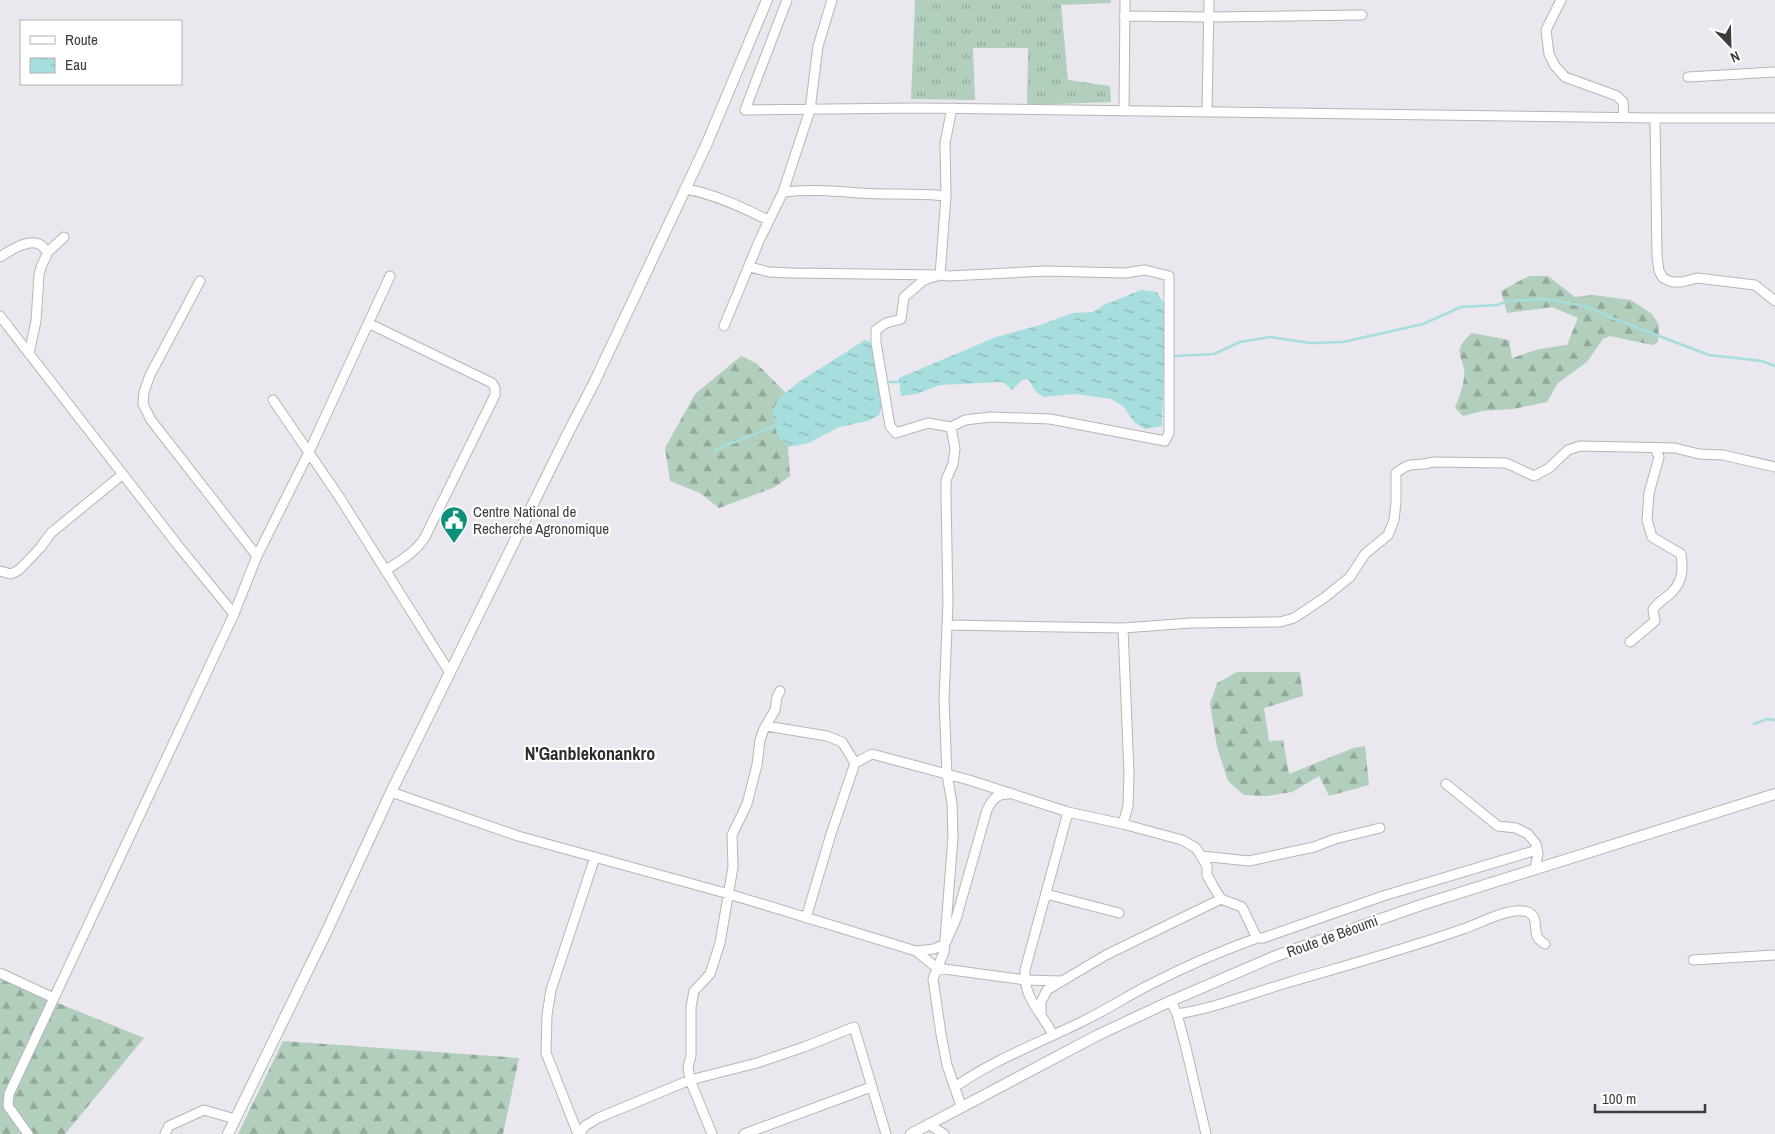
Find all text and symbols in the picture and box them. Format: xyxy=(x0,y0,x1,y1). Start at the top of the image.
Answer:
legend xyxy=(20,20,182,85)
north arrow xyxy=(1705,20,1755,70)
text: Route xyxy=(65,29,98,50)
text: N xyxy=(1728,47,1742,67)
text: Eau xyxy=(65,54,87,75)
place label: Centre National de Recherche Agronomique xyxy=(473,501,609,539)
public building icon: Centre National de Recherche Agronomique xyxy=(439,505,469,544)
district label: N'Ganblekonankro xyxy=(525,741,655,766)
street label: Route de Béoumi xyxy=(1283,910,1381,962)
scale bar xyxy=(1595,1082,1705,1114)
text: 100 m xyxy=(1602,1088,1636,1109)

